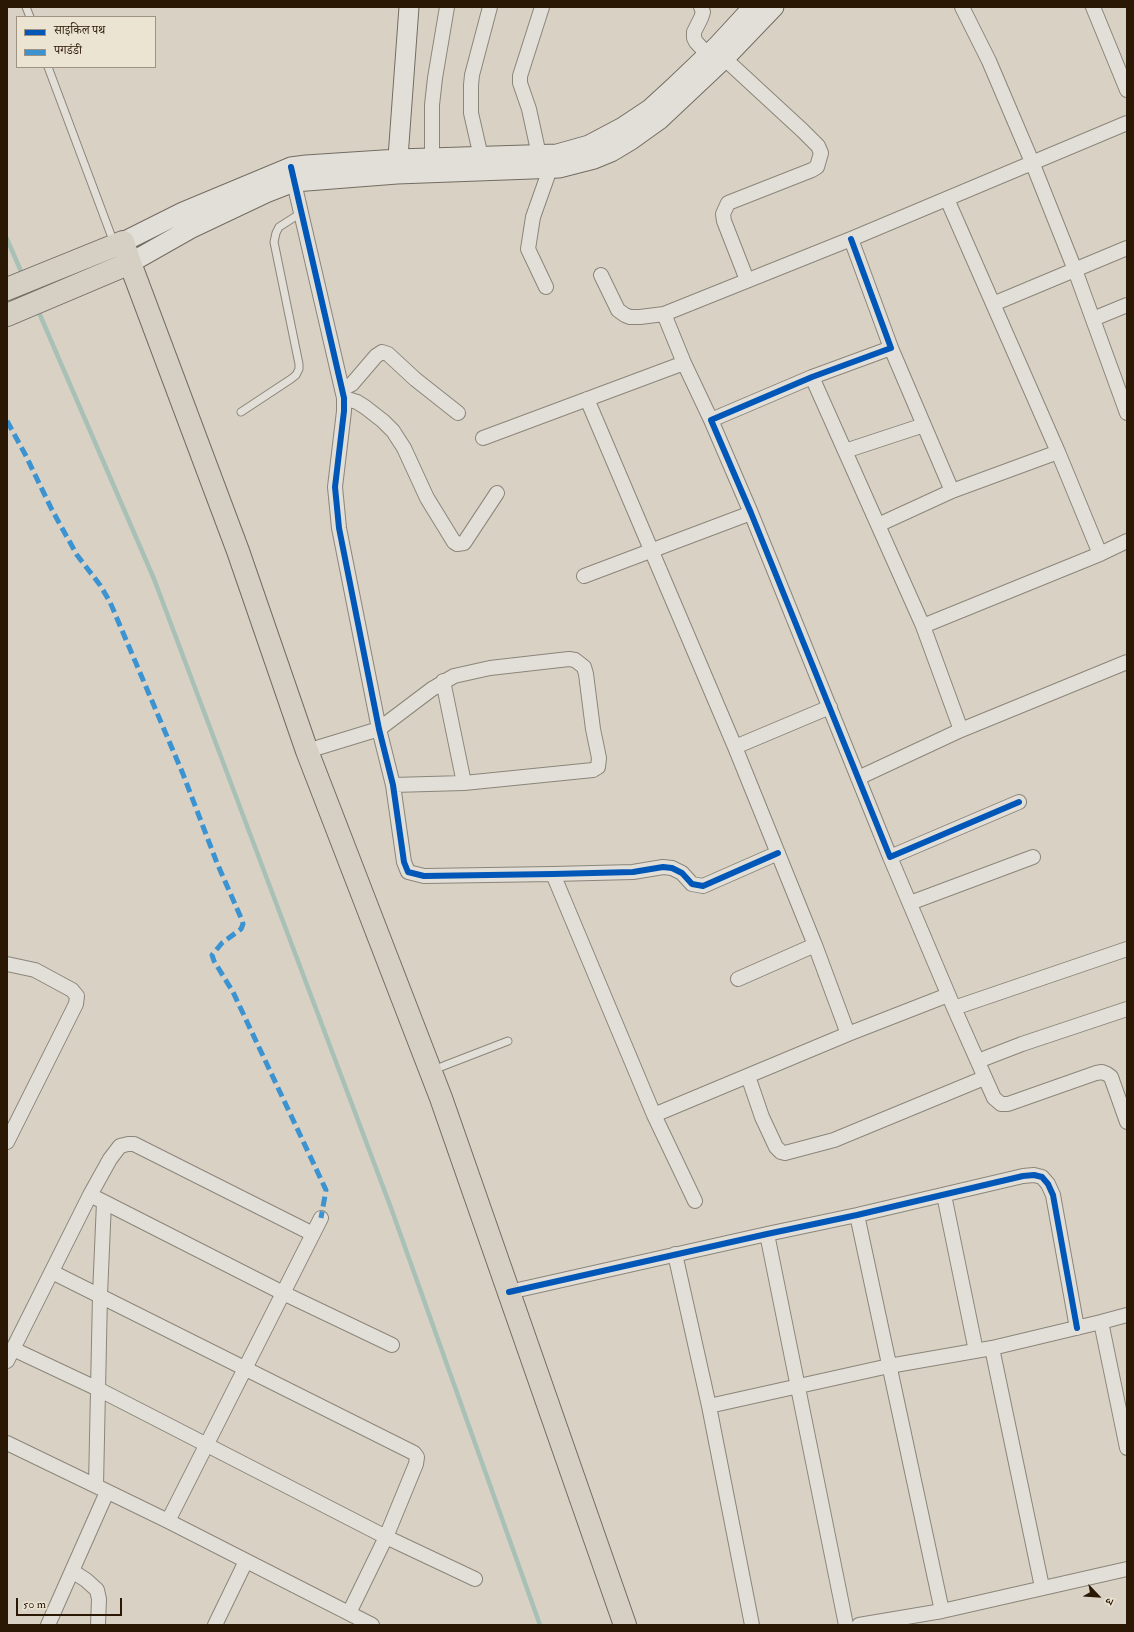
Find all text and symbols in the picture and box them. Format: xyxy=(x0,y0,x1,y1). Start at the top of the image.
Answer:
legend xyxy=(16,16,156,68)
text: साइकिल पथ xyxy=(54,23,105,38)
text: पगडंडी xyxy=(54,43,82,58)
north arrow xyxy=(1078,1576,1118,1616)
scale bar xyxy=(18,1590,124,1616)
text: उ xyxy=(1102,1596,1116,1607)
text: 50 m xyxy=(23,1597,46,1612)

